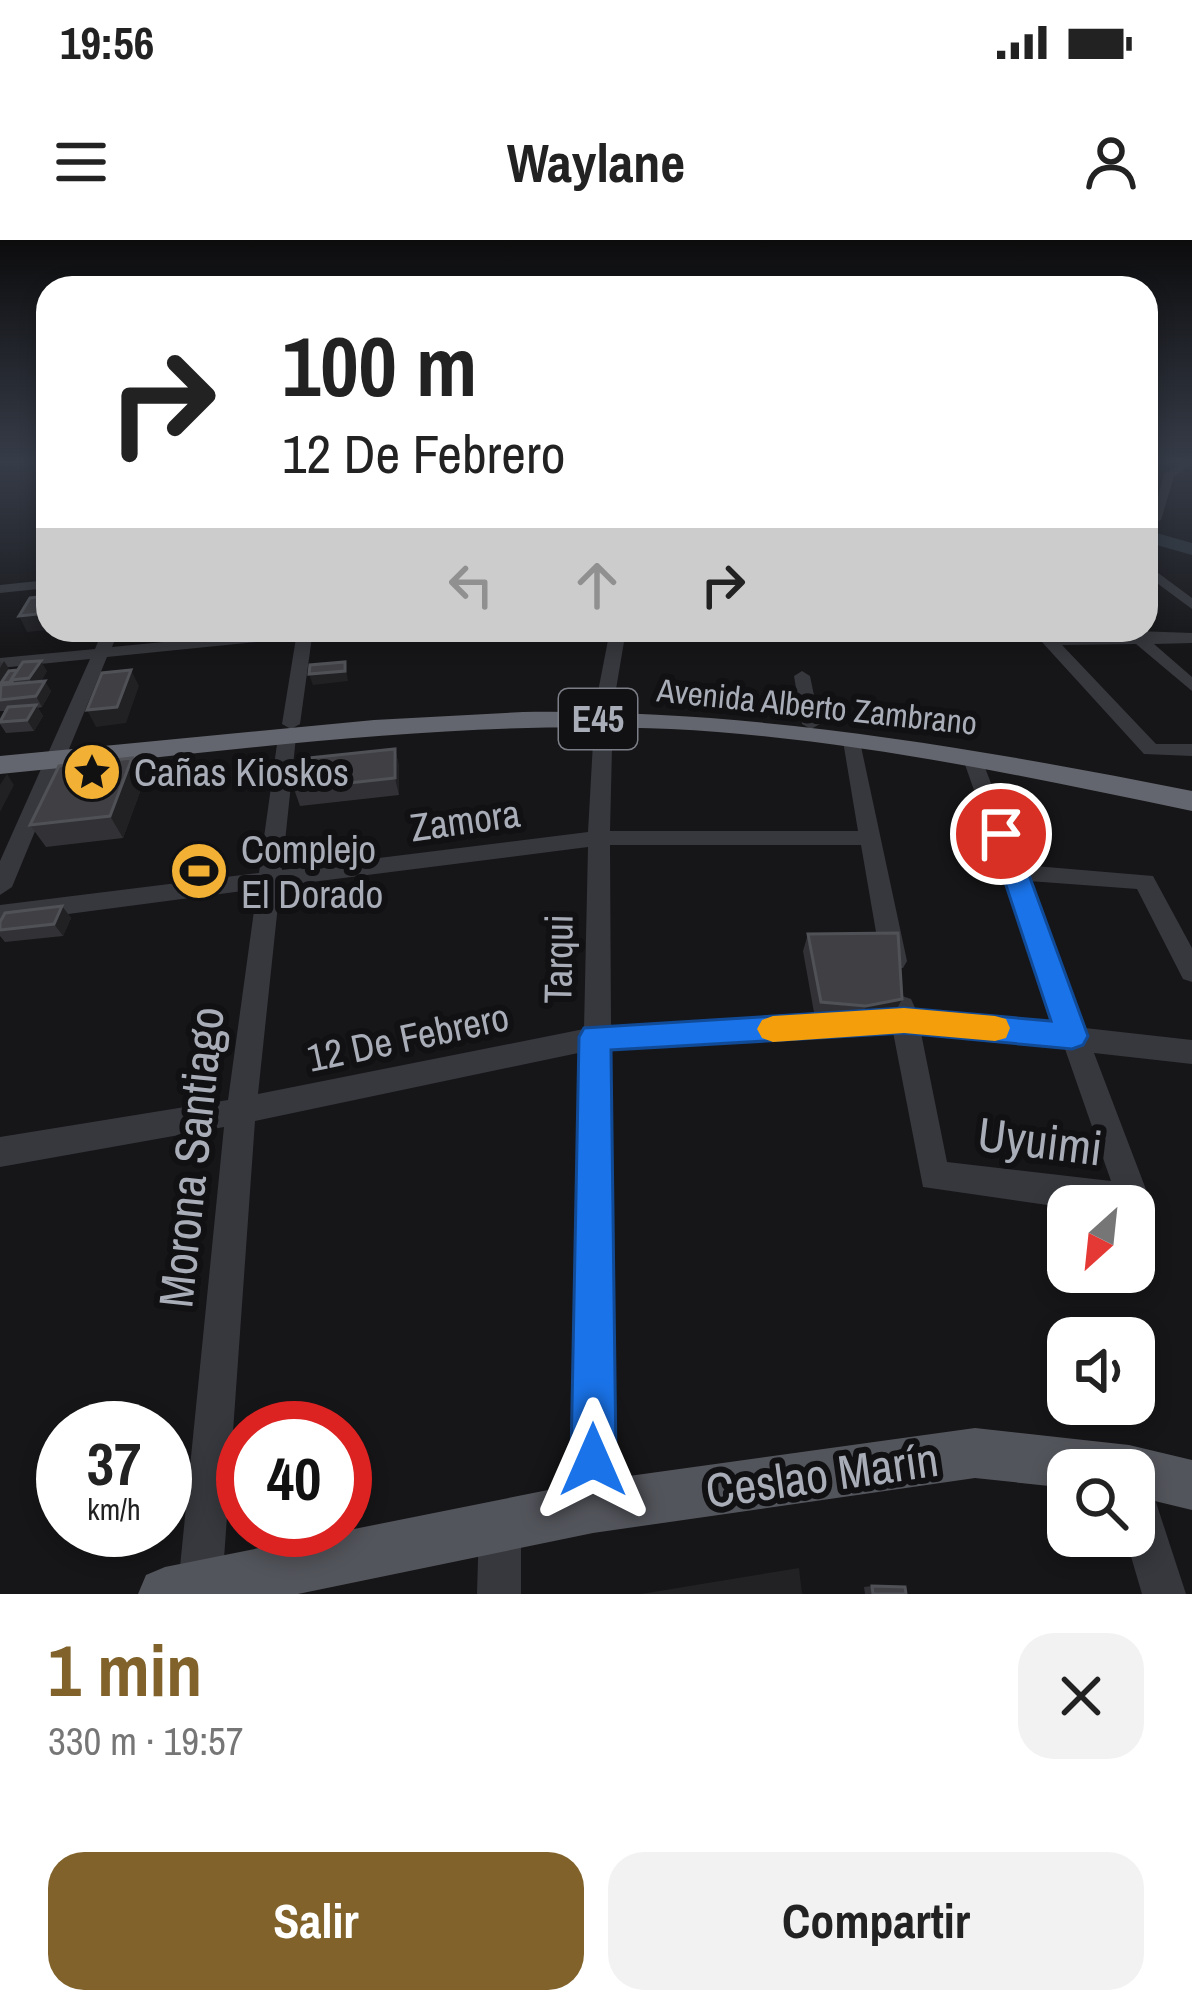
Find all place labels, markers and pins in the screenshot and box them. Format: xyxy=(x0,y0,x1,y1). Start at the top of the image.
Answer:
place icon: Cañas Kioskos xyxy=(61,741,123,803)
place label: Cañas Kioskos xyxy=(134,746,349,798)
pin xyxy=(950,783,1052,885)
place label: Complejo El Dorado xyxy=(241,823,383,920)
sports icon: Complejo El Dorado xyxy=(168,840,230,902)

